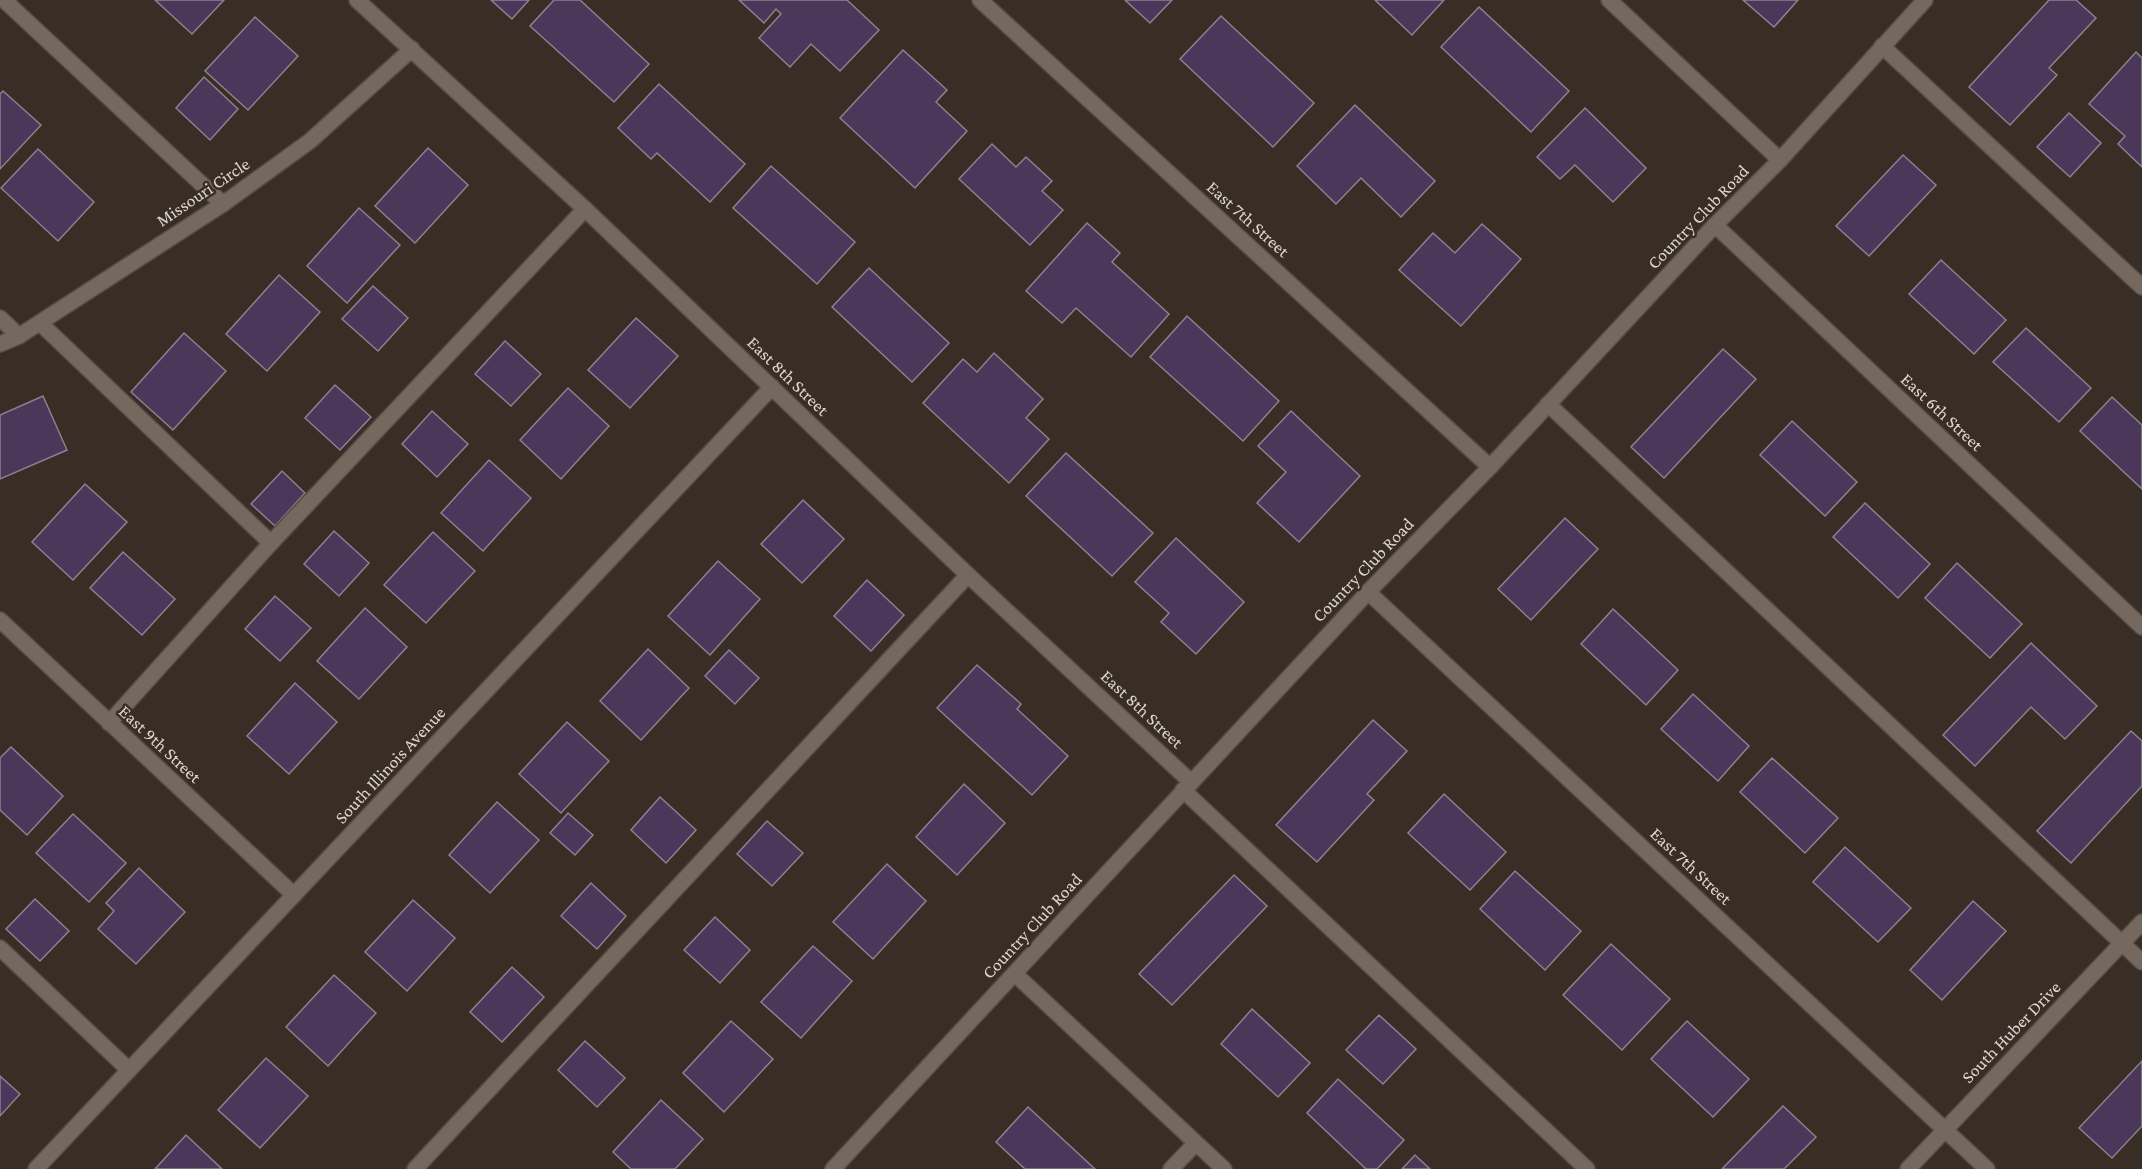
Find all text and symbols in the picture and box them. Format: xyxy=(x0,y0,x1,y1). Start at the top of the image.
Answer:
street label: Missouri Circle xyxy=(153,153,253,231)
street label: Country Club Road xyxy=(1643,160,1753,273)
street label: East 7th Street xyxy=(1203,177,1294,262)
street label: East 8th Street xyxy=(743,332,834,420)
street label: East 6th Street xyxy=(1897,369,1988,456)
street label: Country Club Road xyxy=(1308,513,1418,626)
street label: East 8th Street xyxy=(1097,666,1188,753)
street label: East 9th Street xyxy=(115,701,206,788)
street label: South Illinois Avenue xyxy=(331,702,449,828)
street label: East 7th Street xyxy=(1646,823,1737,909)
street label: Country Club Road xyxy=(978,869,1086,983)
street label: South Huber Drive xyxy=(1957,977,2065,1087)

